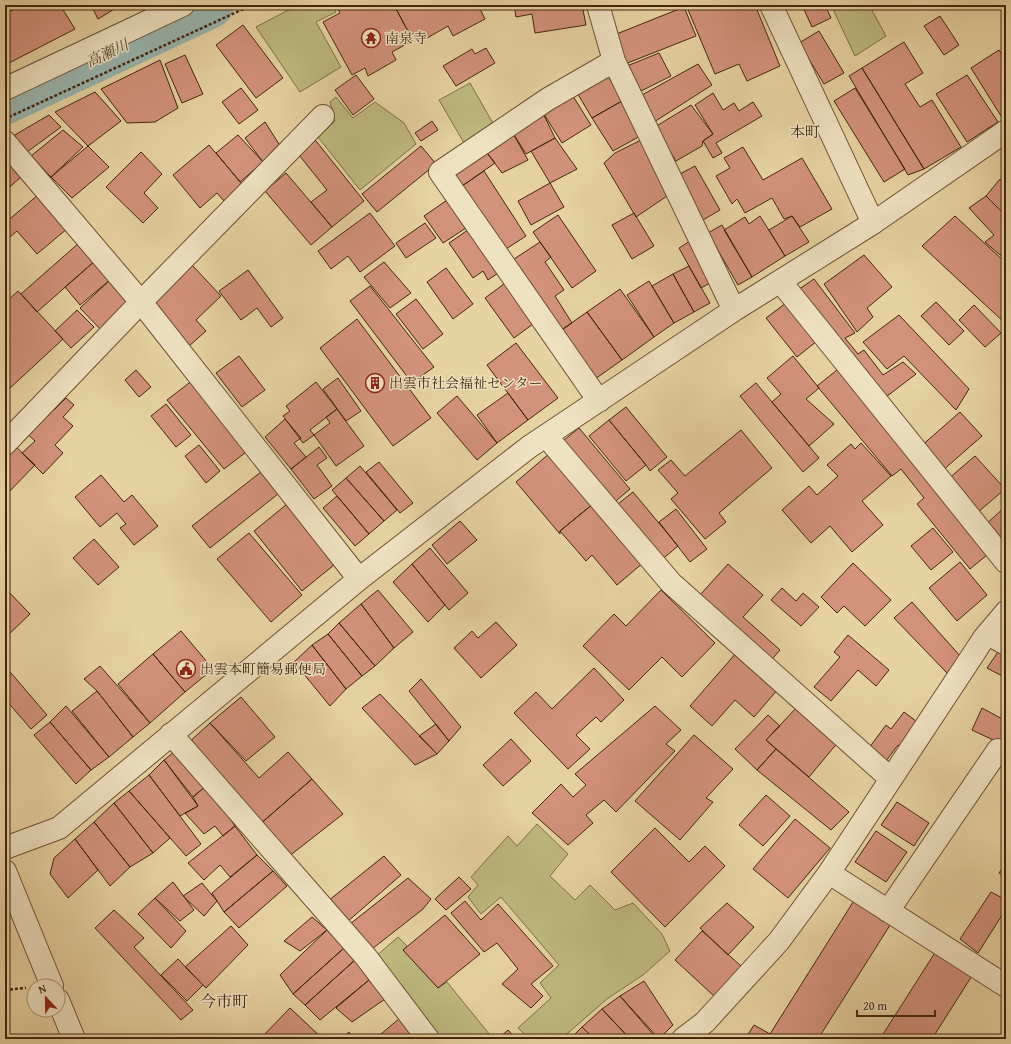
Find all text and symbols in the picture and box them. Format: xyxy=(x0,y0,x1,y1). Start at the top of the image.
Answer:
temple icon: 南泉寺 xyxy=(360,27,382,49)
place label: 南泉寺 xyxy=(385,28,427,48)
water label: 高瀬川 xyxy=(82,33,134,72)
district label: 本町 xyxy=(790,121,820,142)
building icon: 出雲市社会福祉センター xyxy=(364,372,386,394)
place label: 出雲市社会福祉センター xyxy=(389,373,542,393)
public building icon: 出雲本町簡易郵便局 xyxy=(175,658,197,680)
place label: 出雲本町簡易郵便局 xyxy=(200,659,326,679)
north arrow xyxy=(26,978,66,1018)
text: N xyxy=(36,980,49,998)
district label: 今市町 xyxy=(200,989,248,1013)
scale bar xyxy=(857,992,935,1018)
text: 20 m xyxy=(863,997,887,1014)

